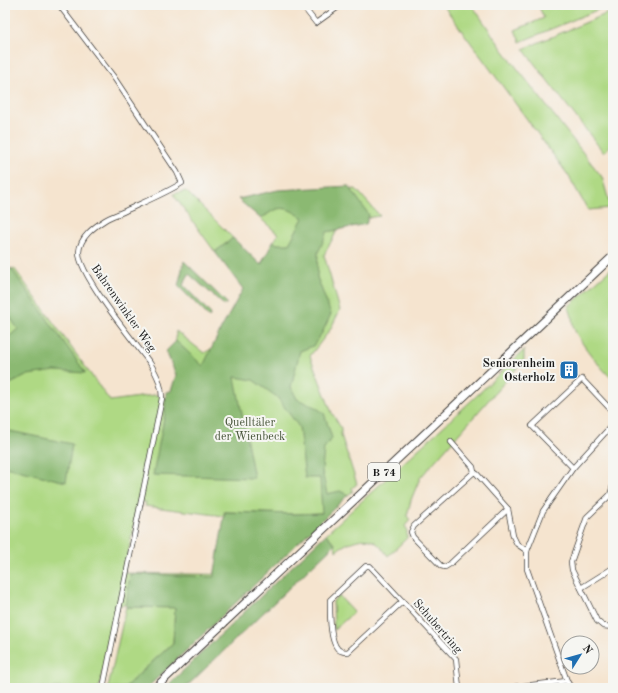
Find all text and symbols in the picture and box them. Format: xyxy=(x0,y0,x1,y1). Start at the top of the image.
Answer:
street label: Bahrenwinkler Weg xyxy=(89,263,158,355)
place label: Seniorenheim Osterholz xyxy=(483,358,555,384)
building icon: Seniorenheim Osterholz xyxy=(558,359,580,381)
park label: Quelltäler der Wienbeck xyxy=(215,417,285,443)
road number: B 74 xyxy=(368,463,400,481)
street label: Schubertring xyxy=(411,597,464,656)
north arrow xyxy=(560,635,600,675)
text: N xyxy=(580,643,594,657)

